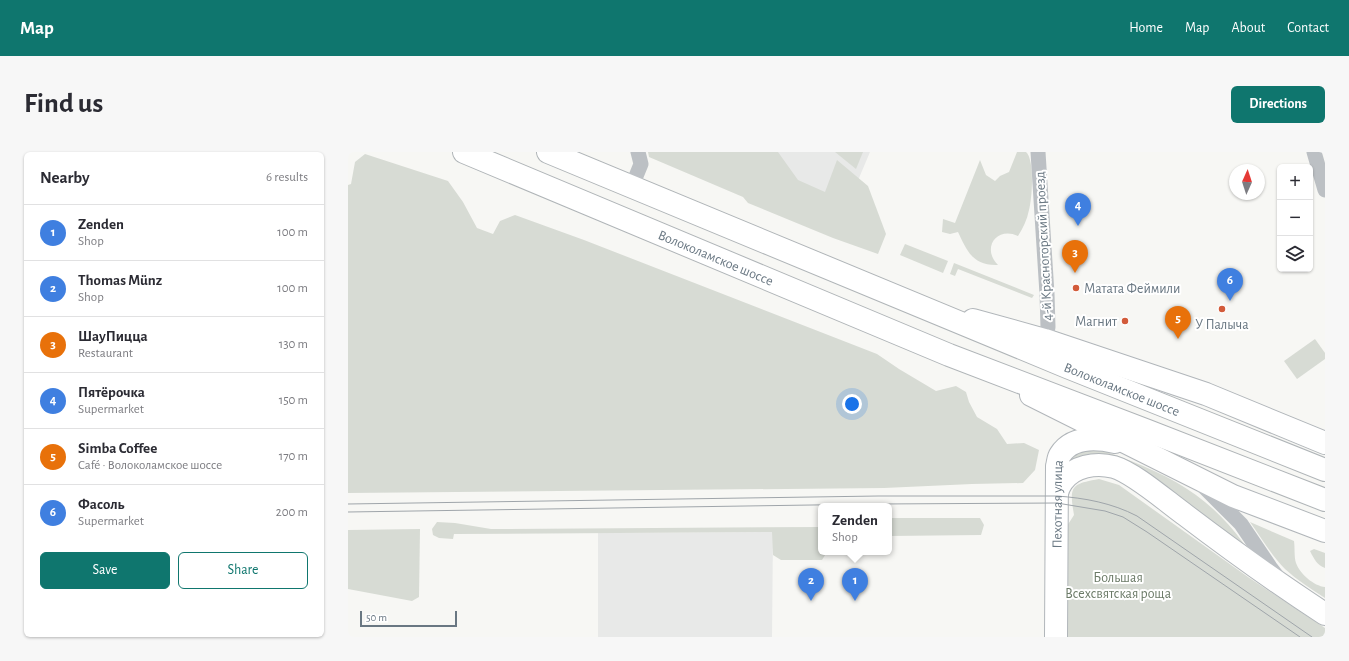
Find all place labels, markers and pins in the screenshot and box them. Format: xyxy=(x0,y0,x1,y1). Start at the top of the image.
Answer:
pin: 4 xyxy=(1065,193,1091,226)
pin: 3 xyxy=(1062,240,1088,273)
pin: 6 xyxy=(1217,268,1243,301)
place label: Матата Феймили xyxy=(1084,282,1180,296)
marker: Матата Феймили xyxy=(1071,283,1081,293)
marker: У Палыча xyxy=(1217,304,1227,314)
pin: 5 xyxy=(1165,306,1191,339)
place label: Магнит xyxy=(1075,315,1118,329)
marker: Магнит xyxy=(1120,316,1130,326)
place label: У Палыча xyxy=(1195,318,1249,332)
pin: 2 xyxy=(798,568,824,601)
pin: 1 xyxy=(842,568,868,601)

